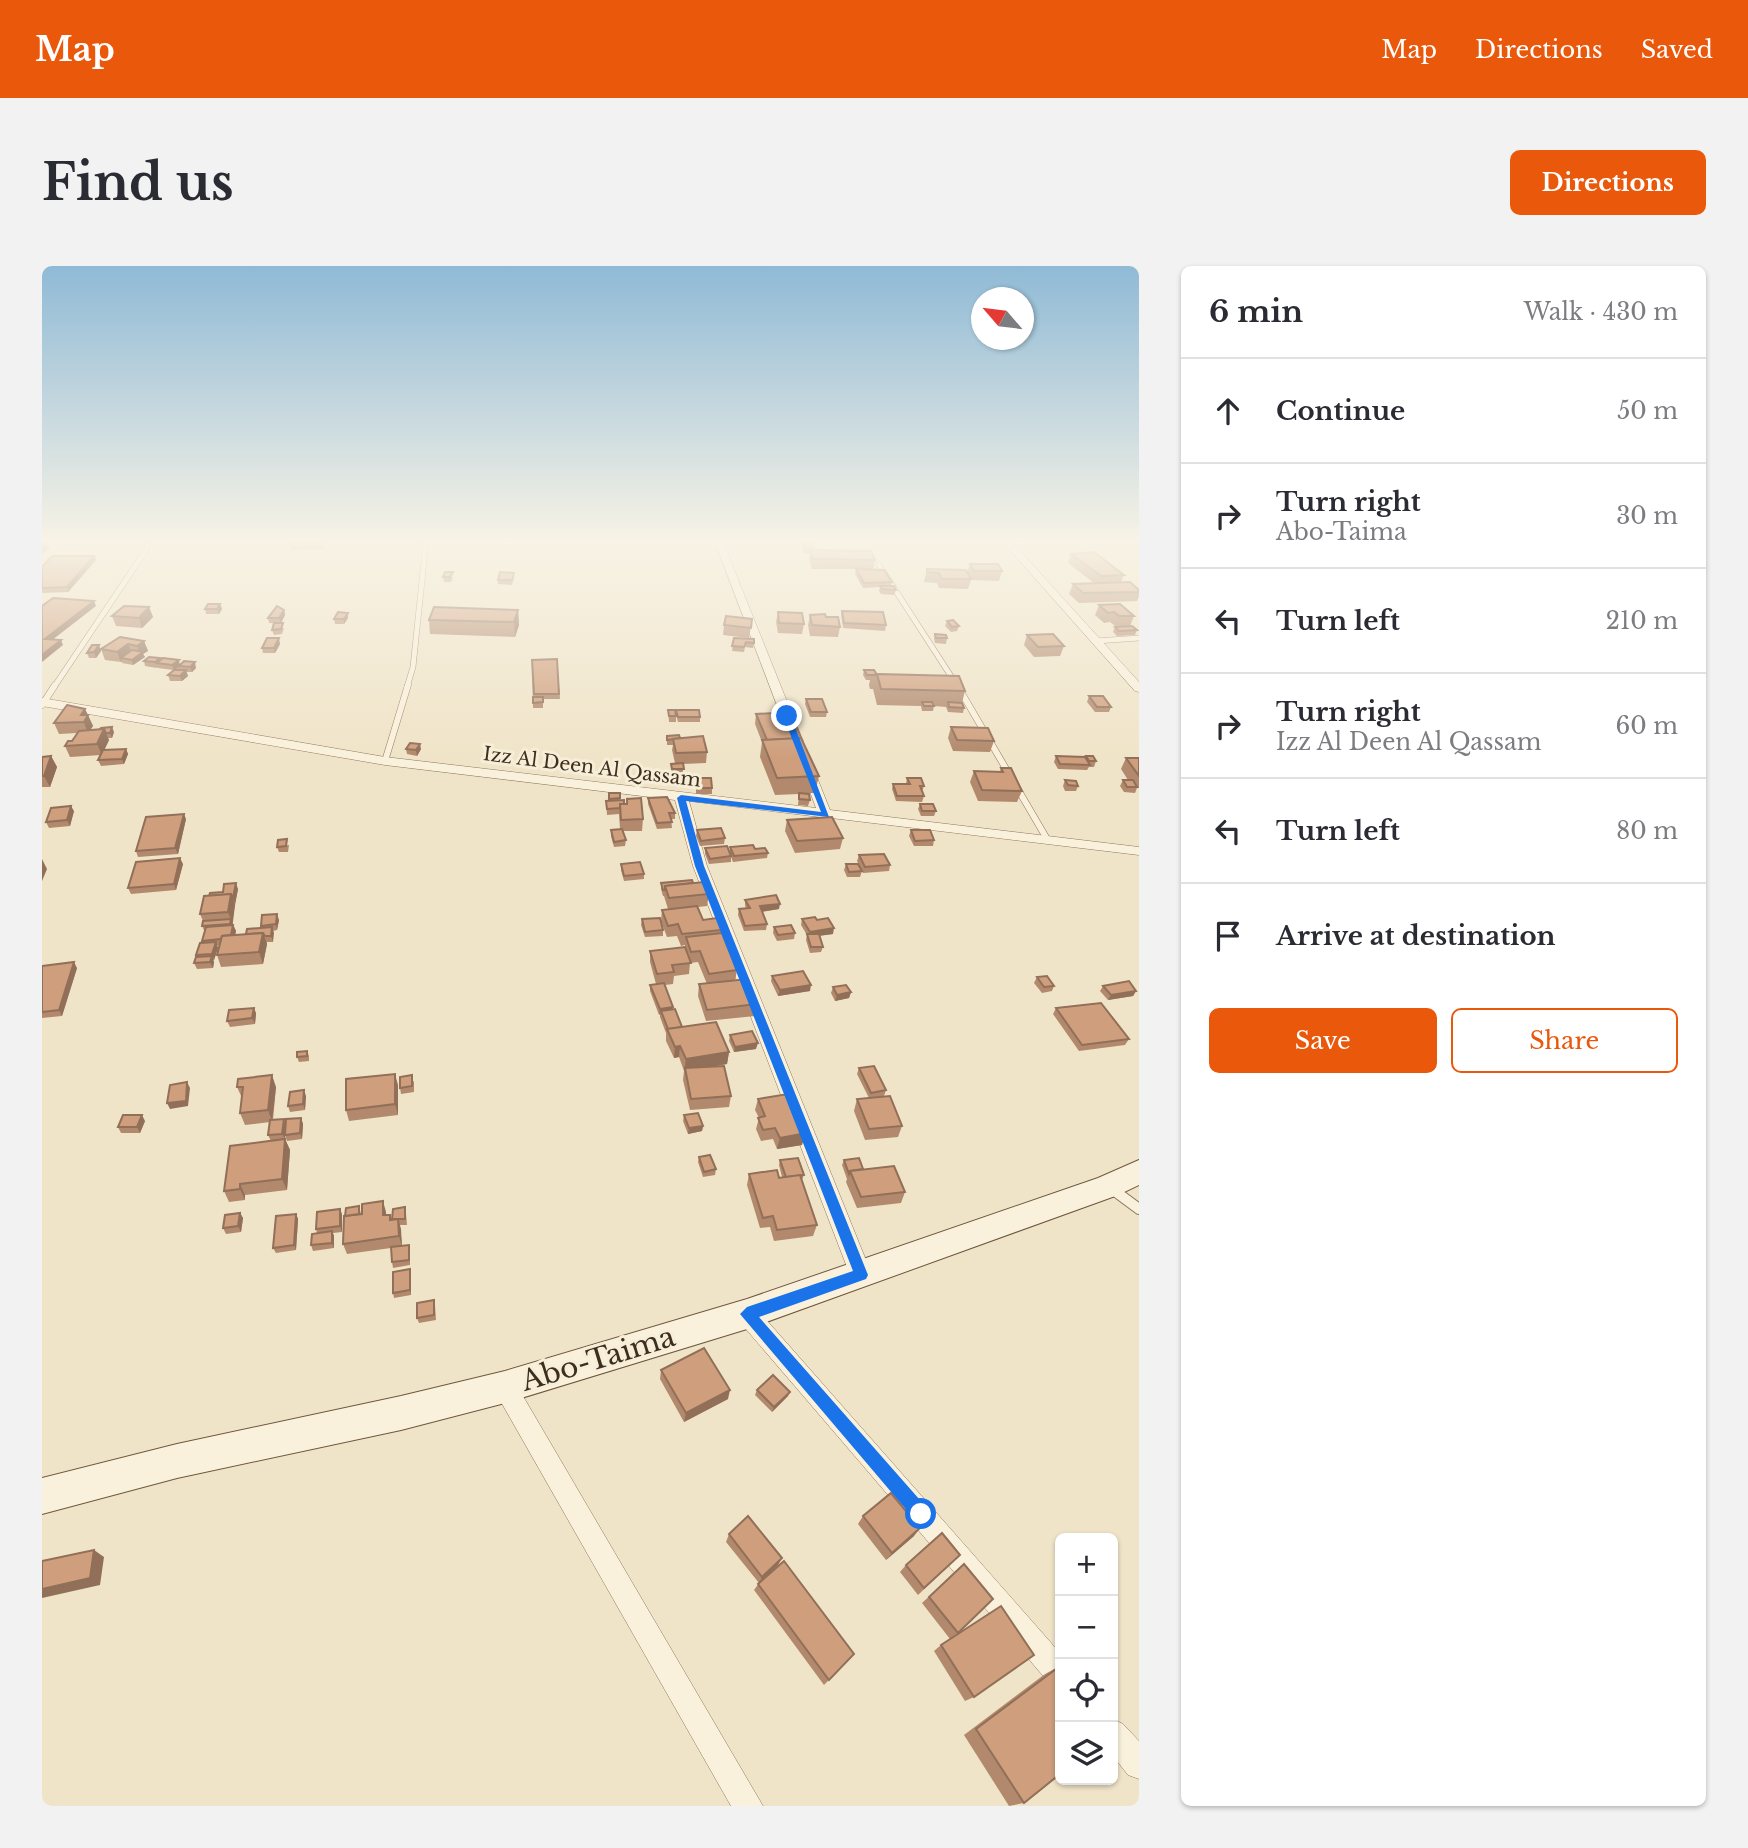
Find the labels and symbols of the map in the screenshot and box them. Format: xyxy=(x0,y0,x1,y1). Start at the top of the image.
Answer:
north arrow xyxy=(971,287,1034,350)
route end xyxy=(771,700,802,731)
street label: Izz Al Deen Al Qassam xyxy=(482,742,702,792)
street label: Abo-Taima xyxy=(516,1319,680,1399)
route start xyxy=(905,1498,936,1529)

